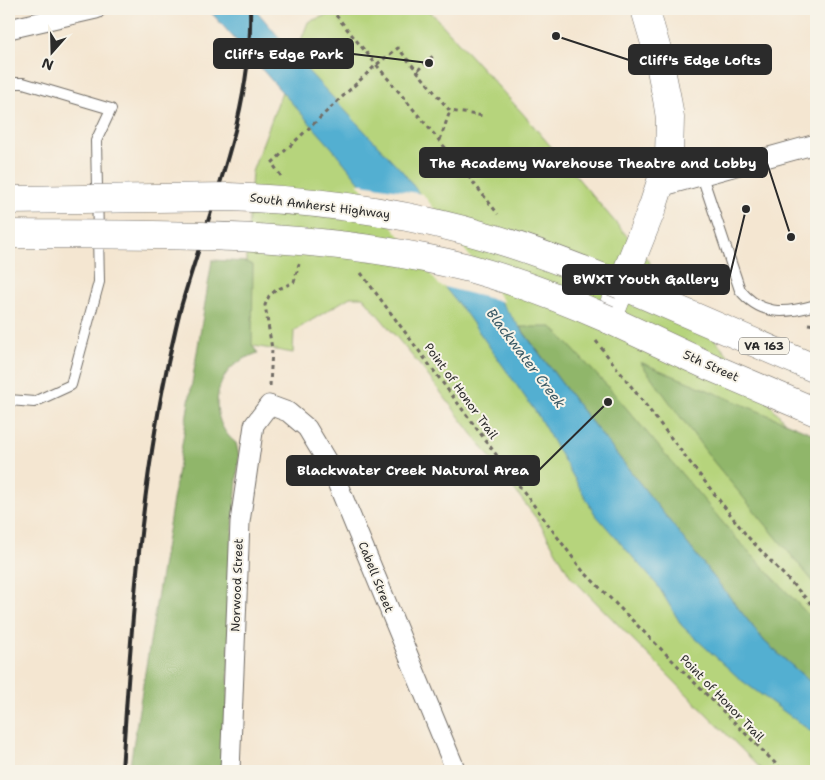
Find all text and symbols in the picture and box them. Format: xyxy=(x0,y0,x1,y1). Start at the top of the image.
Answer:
north arrow xyxy=(28,28,78,78)
callout: Cliff's Edge Park xyxy=(214,39,353,68)
text: Cliff's Edge Park xyxy=(224,45,344,63)
callout: Cliff's Edge Lofts xyxy=(629,45,771,74)
text: Cliff's Edge Lofts xyxy=(639,51,761,69)
text: N xyxy=(39,54,56,75)
callout: The Academy Warehouse Theatre and Lobby xyxy=(420,148,767,177)
text: The Academy Warehouse Theatre and Lobby xyxy=(429,154,757,172)
street label: South Amherst Highway xyxy=(249,189,391,223)
callout: BWXT Youth Gallery xyxy=(563,265,729,294)
text: BWXT Youth Gallery xyxy=(573,270,719,288)
water label: Blackwater Creek xyxy=(483,304,569,412)
road number: VA 163 xyxy=(739,338,789,354)
street label: Point of Honor Trail xyxy=(421,340,501,442)
street label: 5th Street xyxy=(681,347,741,385)
callout: Blackwater Creek Natural Area xyxy=(287,456,539,485)
text: Blackwater Creek Natural Area xyxy=(297,461,529,479)
street label: Norwood Street xyxy=(227,538,247,632)
street label: Cabell Street xyxy=(355,539,397,615)
street label: Point of Honor Trail xyxy=(676,651,768,745)

